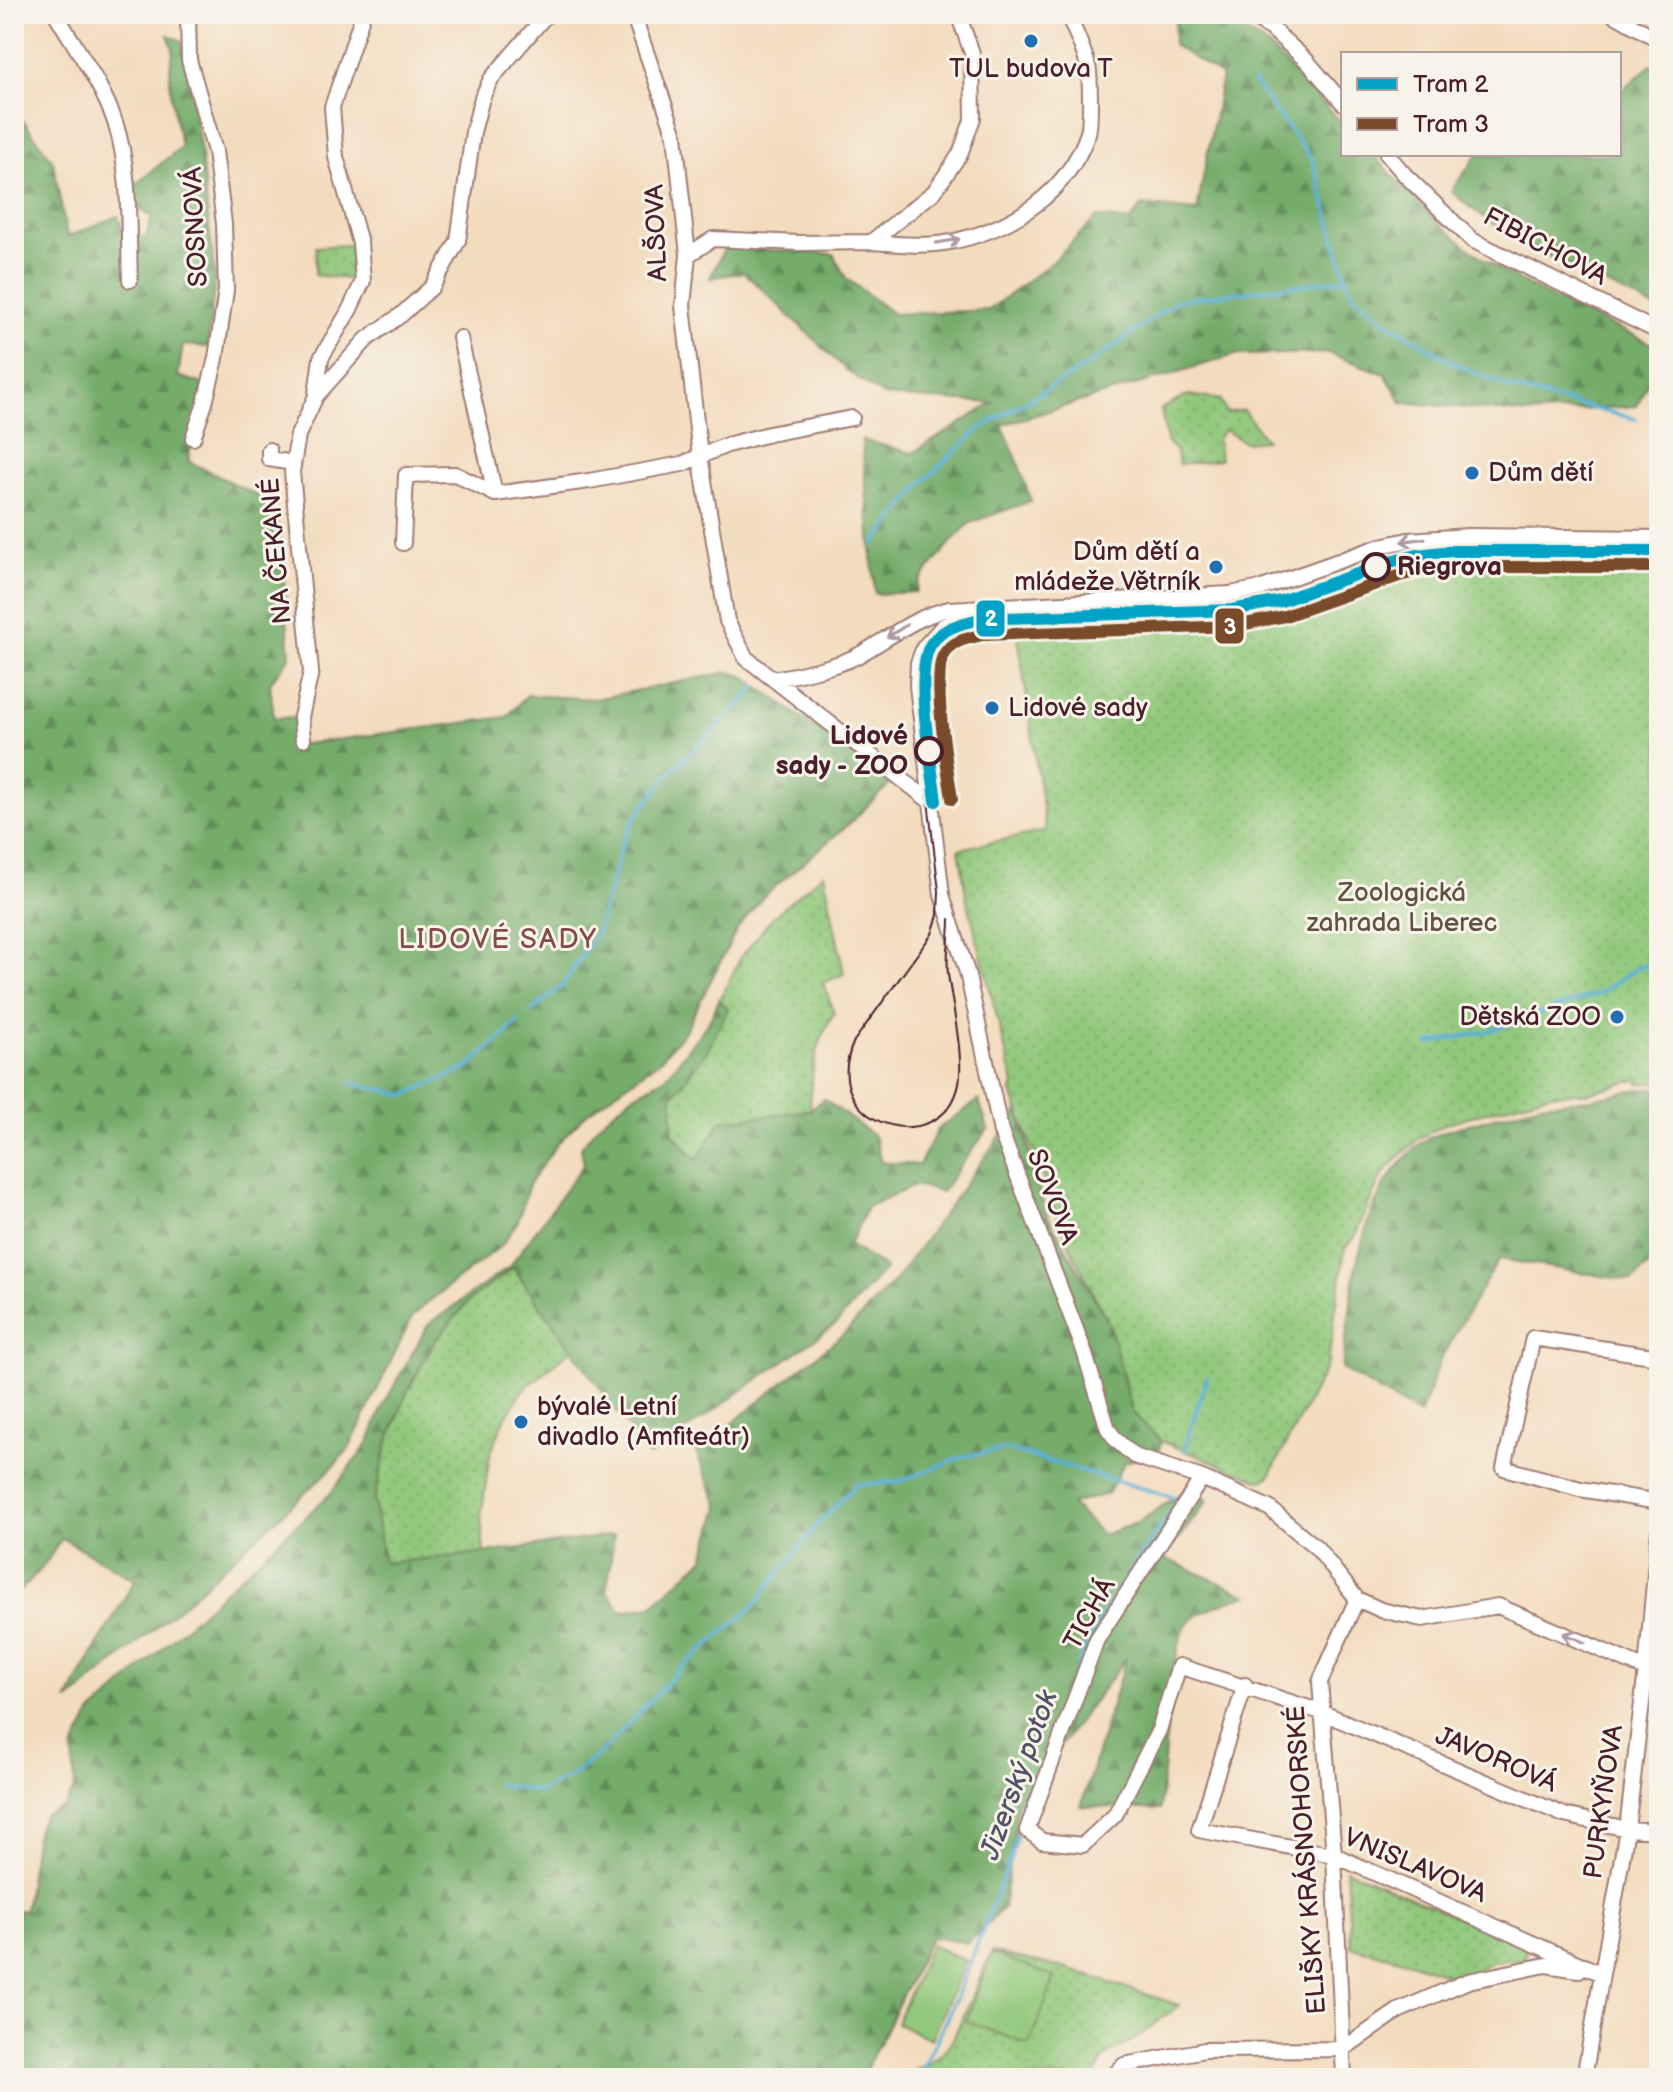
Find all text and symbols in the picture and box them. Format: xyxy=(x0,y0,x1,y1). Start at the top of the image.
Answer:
marker: TUL budova T xyxy=(1022,32,1040,50)
legend xyxy=(1341,52,1621,156)
place label: TUL budova T xyxy=(949,54,1113,85)
text: Tram 2 xyxy=(1413,70,1488,99)
text: Tram 3 xyxy=(1413,110,1489,139)
street label: SOSNOVÁ xyxy=(175,165,215,288)
street label: ALŠOVA xyxy=(639,184,674,282)
street label: FIBICHOVA xyxy=(1478,201,1612,293)
one-way arrow xyxy=(935,233,961,248)
place label: Dům dětí xyxy=(1488,458,1594,489)
marker: Dům dětí xyxy=(1463,464,1481,482)
street label: NA ČEKANÉ xyxy=(253,476,299,626)
one-way arrow xyxy=(1401,533,1426,548)
place label: Dům dětí a mládeže Větrník xyxy=(1014,537,1200,598)
place label: Riegrova xyxy=(1397,552,1502,583)
marker: Riegrova xyxy=(1362,553,1390,581)
marker: Dům dětí a mládeže Větrník xyxy=(1207,558,1225,576)
line badge: 2 xyxy=(975,599,1006,638)
text: 2 xyxy=(984,606,998,633)
line badge: 3 xyxy=(1214,607,1245,645)
text: 3 xyxy=(1224,614,1237,641)
one-way arrow xyxy=(887,622,909,639)
place label: Lidové sady xyxy=(1008,693,1148,724)
marker: Lidové sady xyxy=(983,699,1001,717)
place label: Lidové sady - ZOO xyxy=(776,721,908,782)
marker: Lidové sady - ZOO xyxy=(915,737,943,765)
park label: Zoologická zahrada Liberec xyxy=(1307,878,1497,939)
district label: LIDOVÉ SADY xyxy=(398,922,598,956)
place label: Dětská ZOO xyxy=(1459,1002,1601,1033)
marker: Dětská ZOO xyxy=(1608,1008,1626,1026)
street label: SOVOVA xyxy=(1020,1145,1084,1249)
place label: bývalé Letní divadlo (Amfiteátr) xyxy=(537,1392,750,1453)
marker: bývalé Letní divadlo (Amfiteátr) xyxy=(512,1413,530,1431)
street label: TICHÁ xyxy=(1056,1571,1123,1655)
one-way arrow xyxy=(1562,1630,1587,1645)
water label: Jizerský potok xyxy=(973,1685,1065,1865)
street label: ELIŠKY KRÁSNOHORSKÉ xyxy=(1279,1705,1333,2015)
street label: JAVOROVÁ xyxy=(1431,1719,1563,1800)
street label: PURKYŇOVA xyxy=(1577,1723,1630,1881)
street label: VNISLAVOVA xyxy=(1339,1822,1491,1910)

